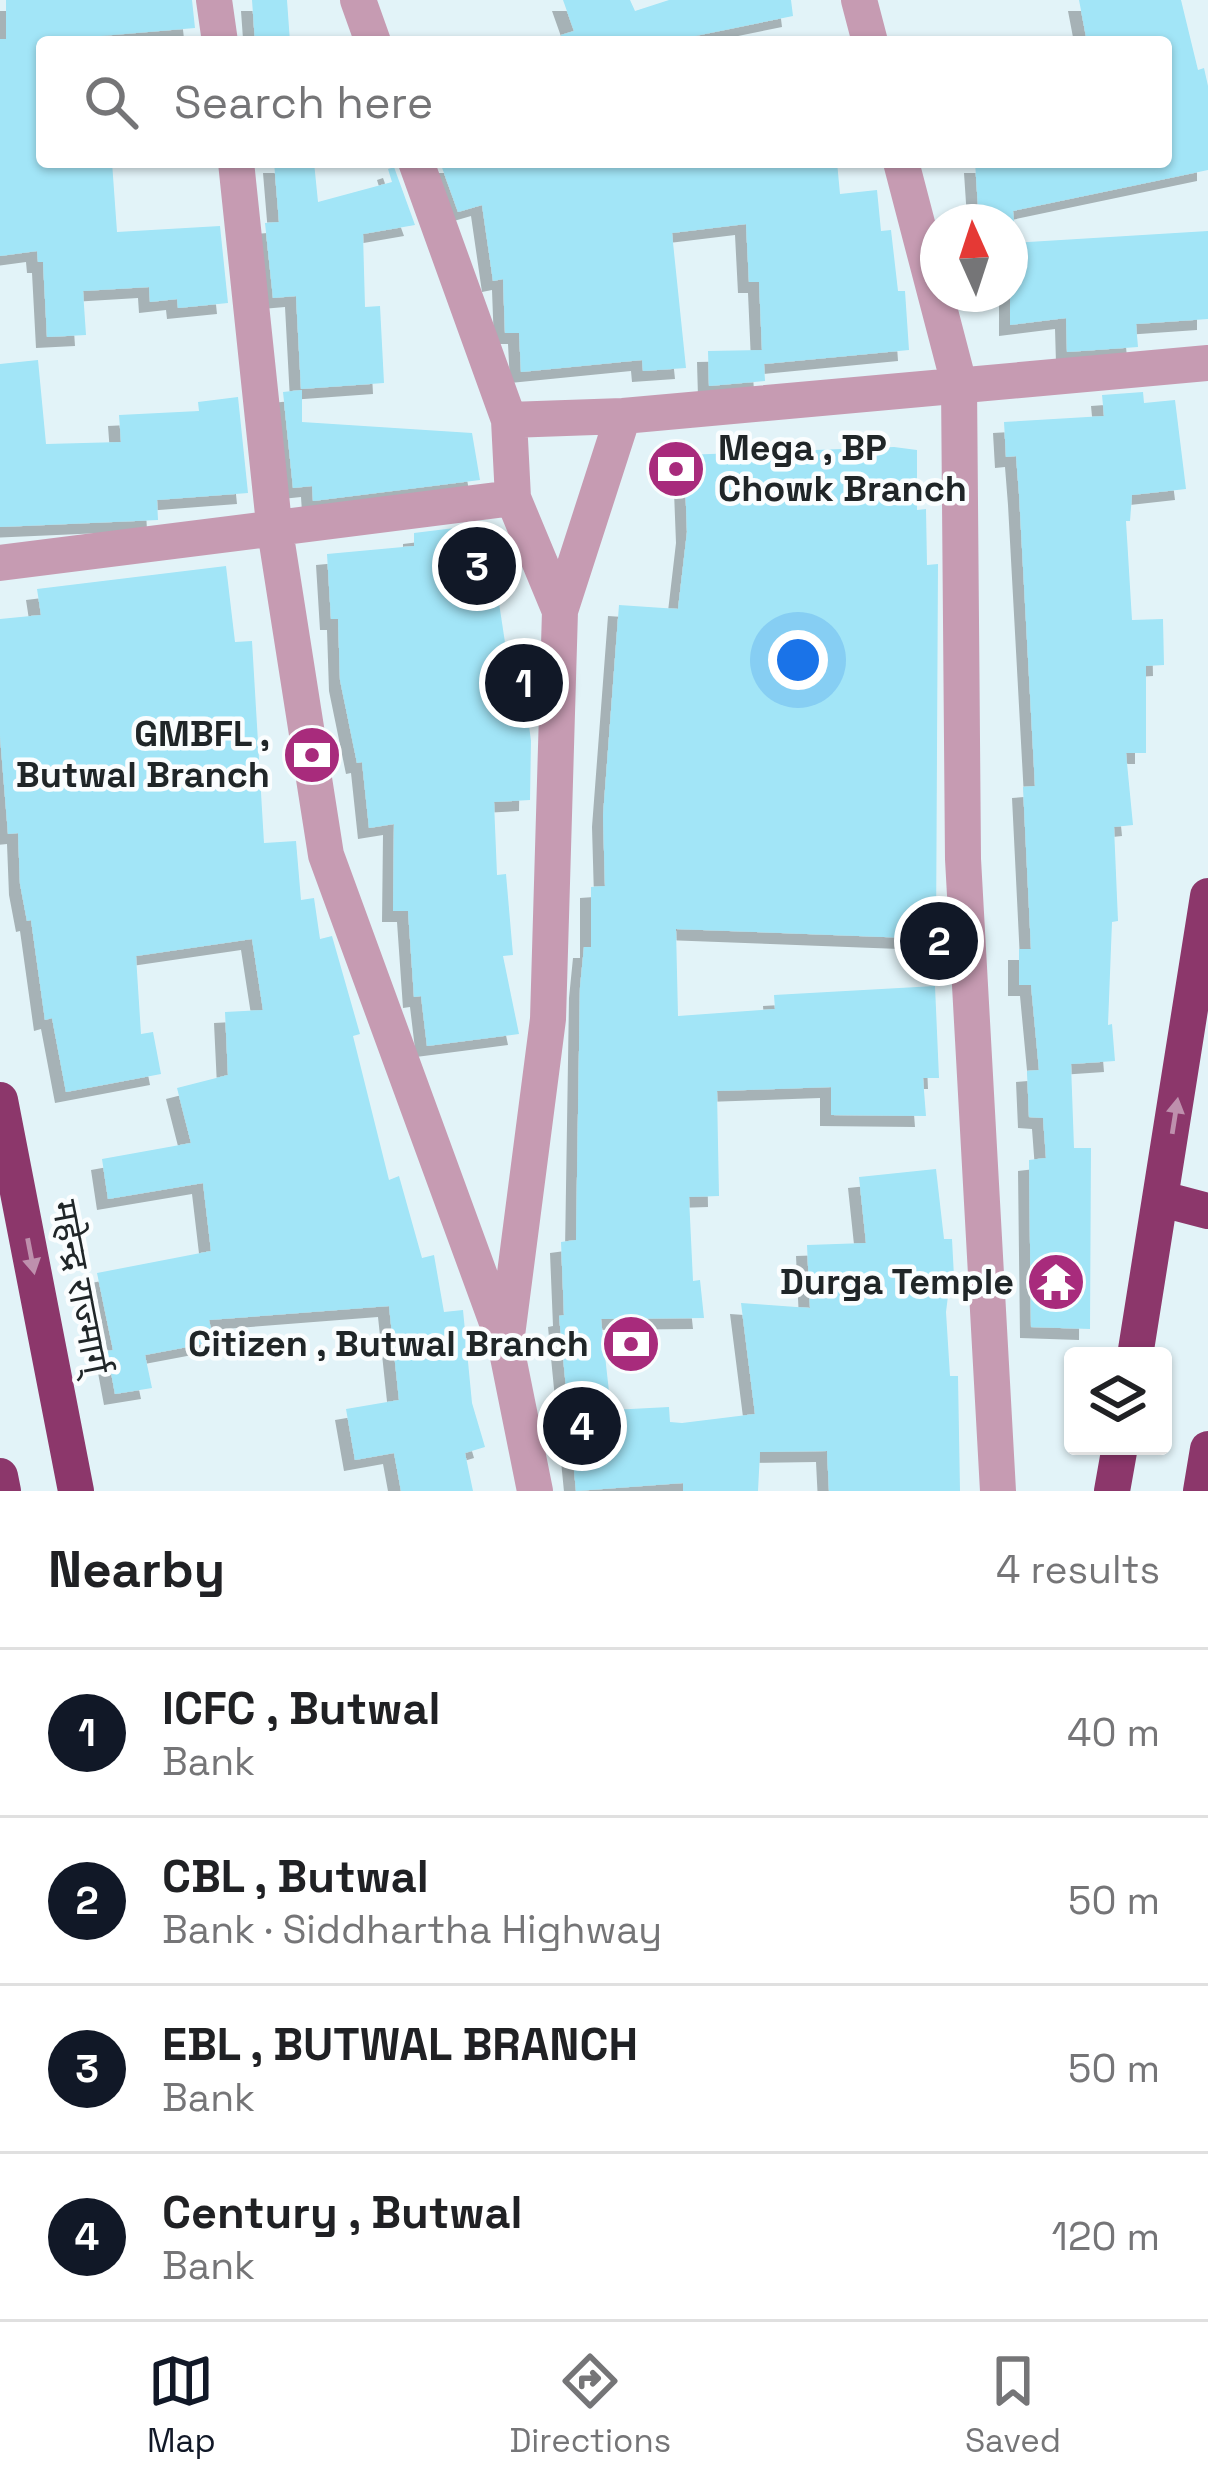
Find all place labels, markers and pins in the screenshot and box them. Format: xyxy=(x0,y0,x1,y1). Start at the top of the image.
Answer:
place label: Mega , BP Chowk Branch xyxy=(718,425,967,512)
bank icon: Mega , BP Chowk Branch xyxy=(645,438,707,500)
pin: 3 xyxy=(438,521,516,611)
pin: 1 xyxy=(485,638,563,728)
place label: GMBFL , Butwal Branch xyxy=(16,711,270,798)
bank icon: GMBFL , Butwal Branch xyxy=(281,724,343,786)
pin: 2 xyxy=(900,896,978,986)
temple icon: Durga Temple xyxy=(1025,1251,1087,1313)
place label: Durga Temple xyxy=(780,1259,1014,1305)
bank icon: Citizen , Butwal Branch xyxy=(600,1313,662,1375)
place label: Citizen , Butwal Branch xyxy=(188,1321,589,1367)
pin: 4 xyxy=(543,1381,621,1471)

